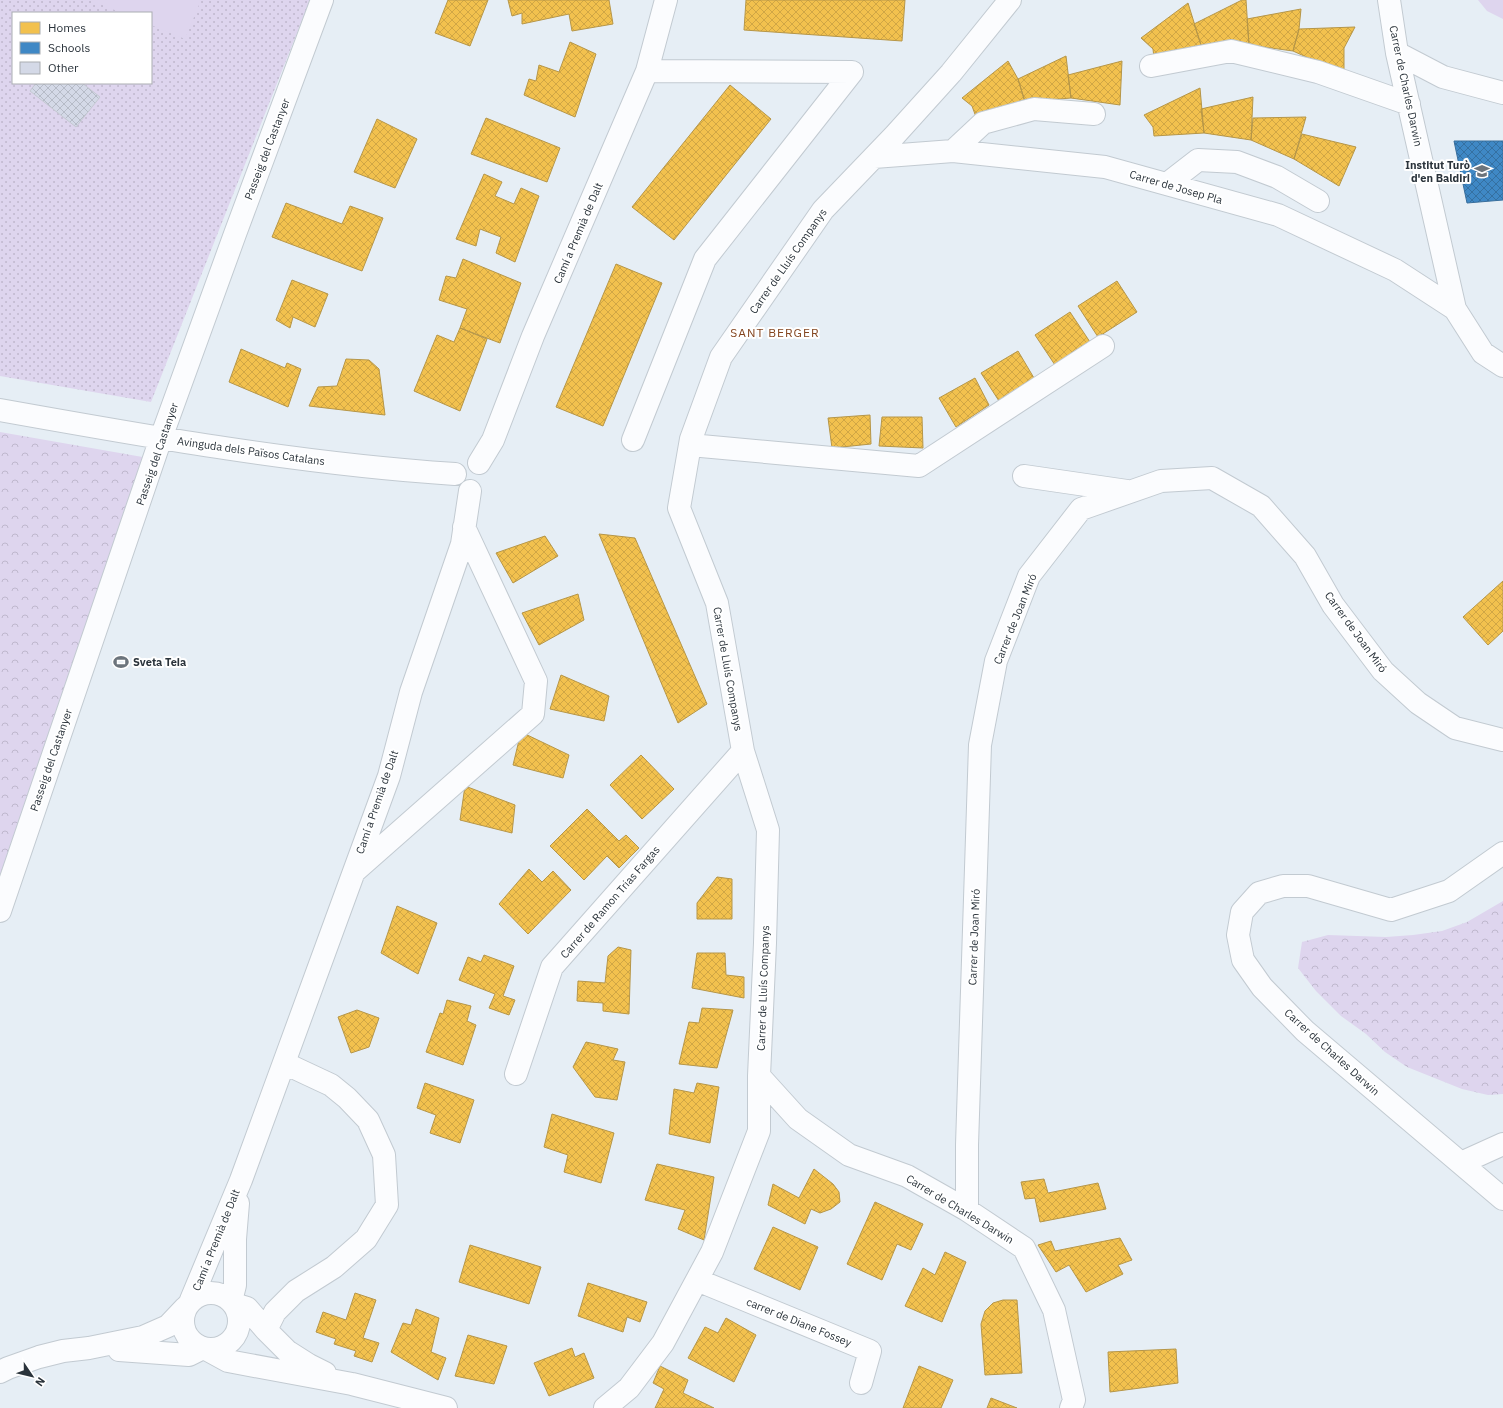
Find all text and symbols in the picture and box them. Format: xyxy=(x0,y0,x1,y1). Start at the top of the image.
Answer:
legend xyxy=(12,12,152,84)
text: Homes xyxy=(48,20,86,35)
street label: Carrer de Charles Darwin xyxy=(1386,24,1426,148)
text: Schools xyxy=(48,40,91,55)
text: Other xyxy=(48,60,79,75)
street label: Passeig del Castanyer xyxy=(241,96,293,202)
place label: Institut Turò d'en Baldiri xyxy=(1405,158,1470,185)
school or university icon: Institut Turò d'en Baldiri xyxy=(1473,162,1491,180)
street label: Carrer de Josep Pla xyxy=(1128,167,1224,207)
street label: Camí a Premià de Dalt xyxy=(550,180,606,286)
street label: Carrer de Lluís Companys xyxy=(746,206,830,316)
district label: SANT BERGER xyxy=(730,325,820,340)
street label: Passeig del Castanyer xyxy=(133,401,181,507)
street label: Avinguda dels Països Catalans xyxy=(176,434,326,468)
street label: Carrer de Joan Miró xyxy=(990,572,1040,666)
street label: Carrer de Joan Miró xyxy=(1322,589,1390,675)
street label: Carrer de Lluís Companys xyxy=(710,606,746,732)
sports icon: Sveta Teia xyxy=(112,653,130,671)
place label: Sveta Teia xyxy=(133,655,186,669)
street label: Passeig del Castanyer xyxy=(27,707,75,813)
street label: Camí a Premià de Dalt xyxy=(353,748,401,856)
street label: Carrer de Ramon Trias Fargas xyxy=(557,843,663,961)
street label: Carrer de Joan Miró xyxy=(965,888,983,986)
street label: Carrer de Lluís Companys xyxy=(754,925,772,1051)
street label: Carrer de Charles Darwin xyxy=(1282,1006,1382,1098)
street label: Carrer de Charles Darwin xyxy=(904,1171,1016,1247)
street label: Camí a Premià de Dalt xyxy=(189,1187,243,1293)
street label: carrer de Diane Fossey xyxy=(744,1295,854,1350)
north arrow xyxy=(12,1356,52,1396)
text: N xyxy=(32,1374,48,1389)

